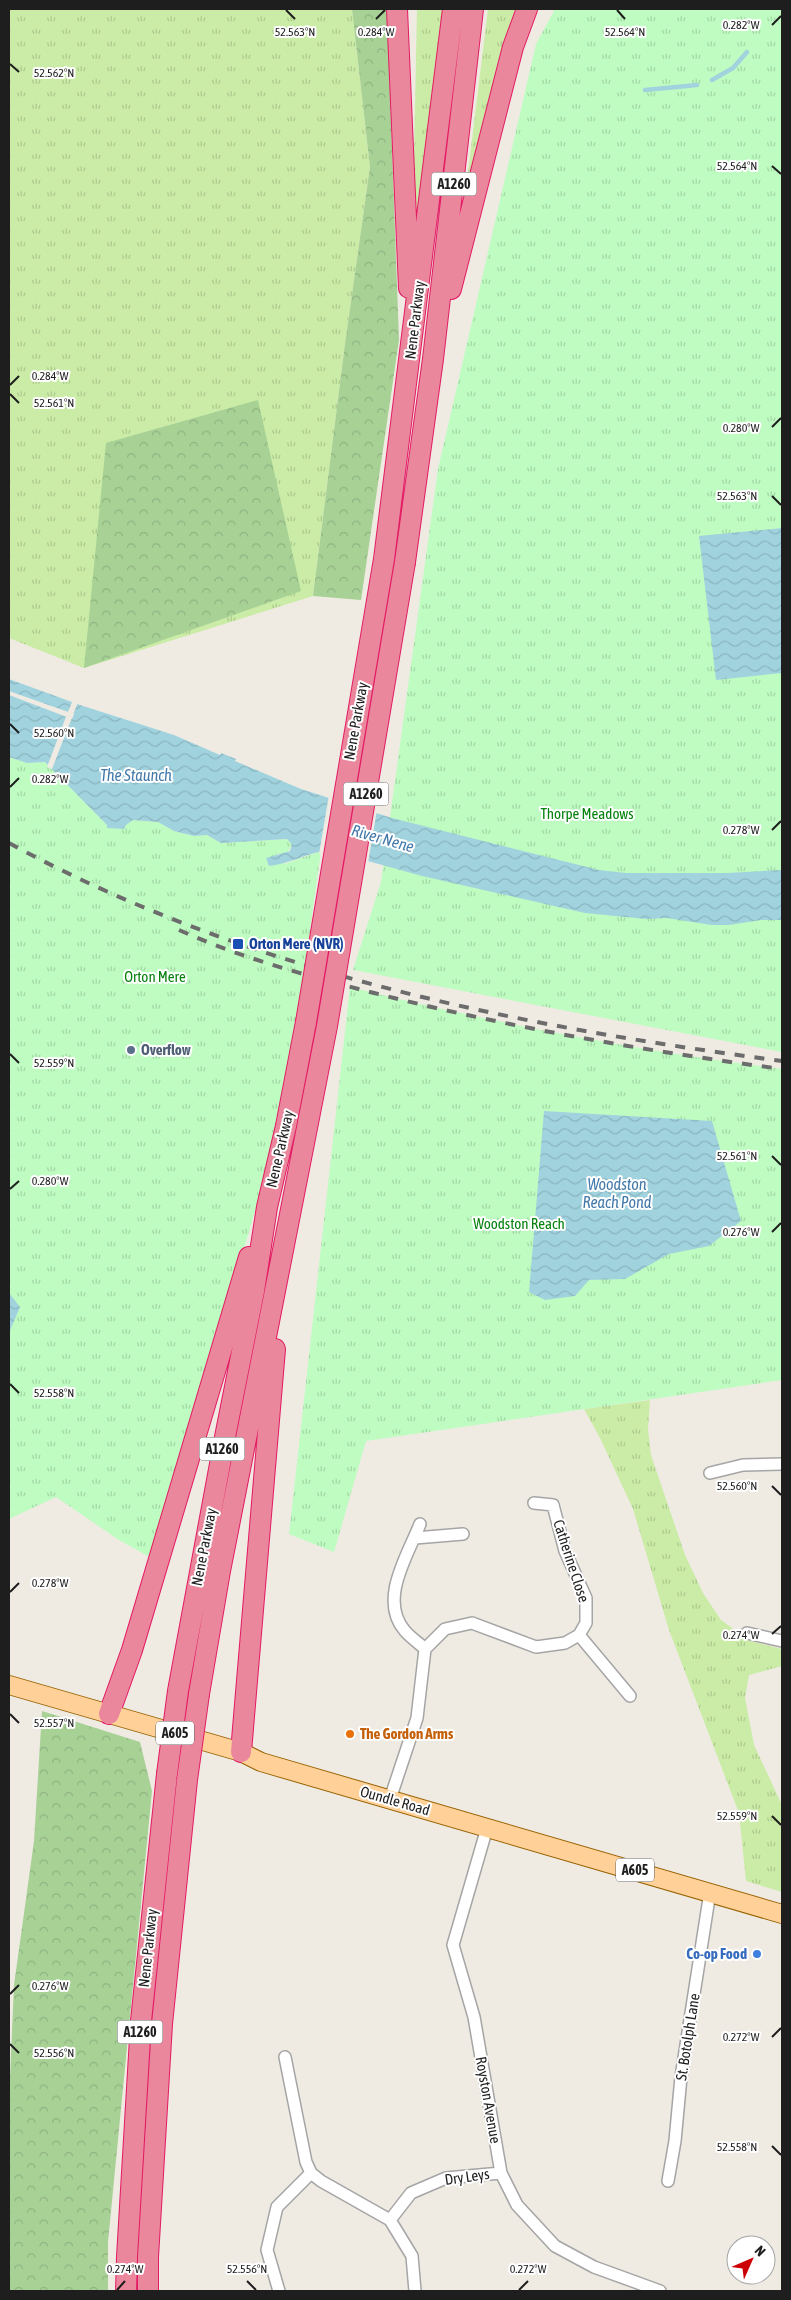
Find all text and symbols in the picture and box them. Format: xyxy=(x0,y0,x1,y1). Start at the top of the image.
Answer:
text: 0.282°W xyxy=(723,18,760,32)
text: 52.563°N xyxy=(275,25,315,39)
text: 0.284°W xyxy=(358,25,395,39)
text: 52.564°N xyxy=(605,25,645,39)
text: 52.562°N xyxy=(34,66,74,80)
text: 52.564°N xyxy=(717,159,757,173)
road number: A1260 xyxy=(432,172,476,195)
street label: Nene Parkway xyxy=(401,280,428,360)
text: 0.284°W xyxy=(32,369,69,383)
text: 52.561°N xyxy=(34,396,74,410)
text: 0.280°W xyxy=(723,421,760,435)
text: 52.563°N xyxy=(717,489,757,503)
street label: Nene Parkway xyxy=(340,681,371,761)
text: 52.560°N xyxy=(34,726,74,740)
water label: The Staunch xyxy=(100,766,172,784)
text: 0.282°W xyxy=(32,772,69,786)
road number: A1260 xyxy=(344,782,388,806)
park label: Thorpe Meadows xyxy=(540,805,634,822)
water label: River Nene xyxy=(350,821,416,855)
text: 0.278°W xyxy=(723,823,760,837)
place label: Orton Mere (NVR) xyxy=(249,935,344,952)
marker: Orton Mere (NVR) xyxy=(231,937,245,951)
park label: Orton Mere xyxy=(124,968,186,985)
place label: Overflow xyxy=(141,1041,191,1058)
marker: Overflow xyxy=(125,1044,137,1056)
text: 52.559°N xyxy=(34,1056,74,1070)
street label: Nene Parkway xyxy=(262,1109,297,1189)
text: 52.561°N xyxy=(717,1149,757,1163)
text: 0.280°W xyxy=(32,1174,69,1188)
water label: Woodston Reach Pond xyxy=(583,1175,652,1211)
park label: Woodston Reach xyxy=(473,1215,565,1232)
text: 0.276°W xyxy=(723,1225,760,1239)
text: 52.558°N xyxy=(34,1386,74,1400)
road number: A1260 xyxy=(200,1438,244,1460)
text: 52.560°N xyxy=(717,1479,757,1493)
street label: Nene Parkway xyxy=(188,1507,219,1587)
street label: Catherine Close xyxy=(550,1517,593,1604)
text: 0.278°W xyxy=(32,1576,69,1590)
text: 0.274°W xyxy=(723,1628,760,1642)
text: 52.557°N xyxy=(34,1716,74,1730)
road number: A605 xyxy=(156,1722,194,1745)
place label: The Gordon Arms xyxy=(360,1725,454,1742)
marker: The Gordon Arms xyxy=(344,1728,356,1740)
street label: Oundle Road xyxy=(358,1782,432,1819)
text: 52.559°N xyxy=(717,1809,757,1823)
road number: A605 xyxy=(616,1858,654,1882)
street label: Nene Parkway xyxy=(135,1908,160,1988)
place label: Co-op Food xyxy=(686,1945,747,1962)
marker: Co-op Food xyxy=(751,1948,763,1960)
text: 0.276°W xyxy=(32,1979,69,1993)
street label: St. Botolph Lane xyxy=(672,1992,703,2082)
road number: A1260 xyxy=(118,2020,162,2044)
text: 0.272°W xyxy=(723,2030,760,2044)
text: 52.556°N xyxy=(34,2046,74,2060)
street label: Royston Avenue xyxy=(472,2055,505,2145)
text: 52.558°N xyxy=(717,2140,757,2154)
street label: Dry Leys xyxy=(443,2165,490,2188)
north arrow xyxy=(726,2235,776,2285)
text: N xyxy=(752,2242,769,2259)
text: 0.274°W xyxy=(107,2262,144,2276)
text: 52.556°N xyxy=(227,2262,267,2276)
text: 0.272°W xyxy=(510,2262,547,2276)

